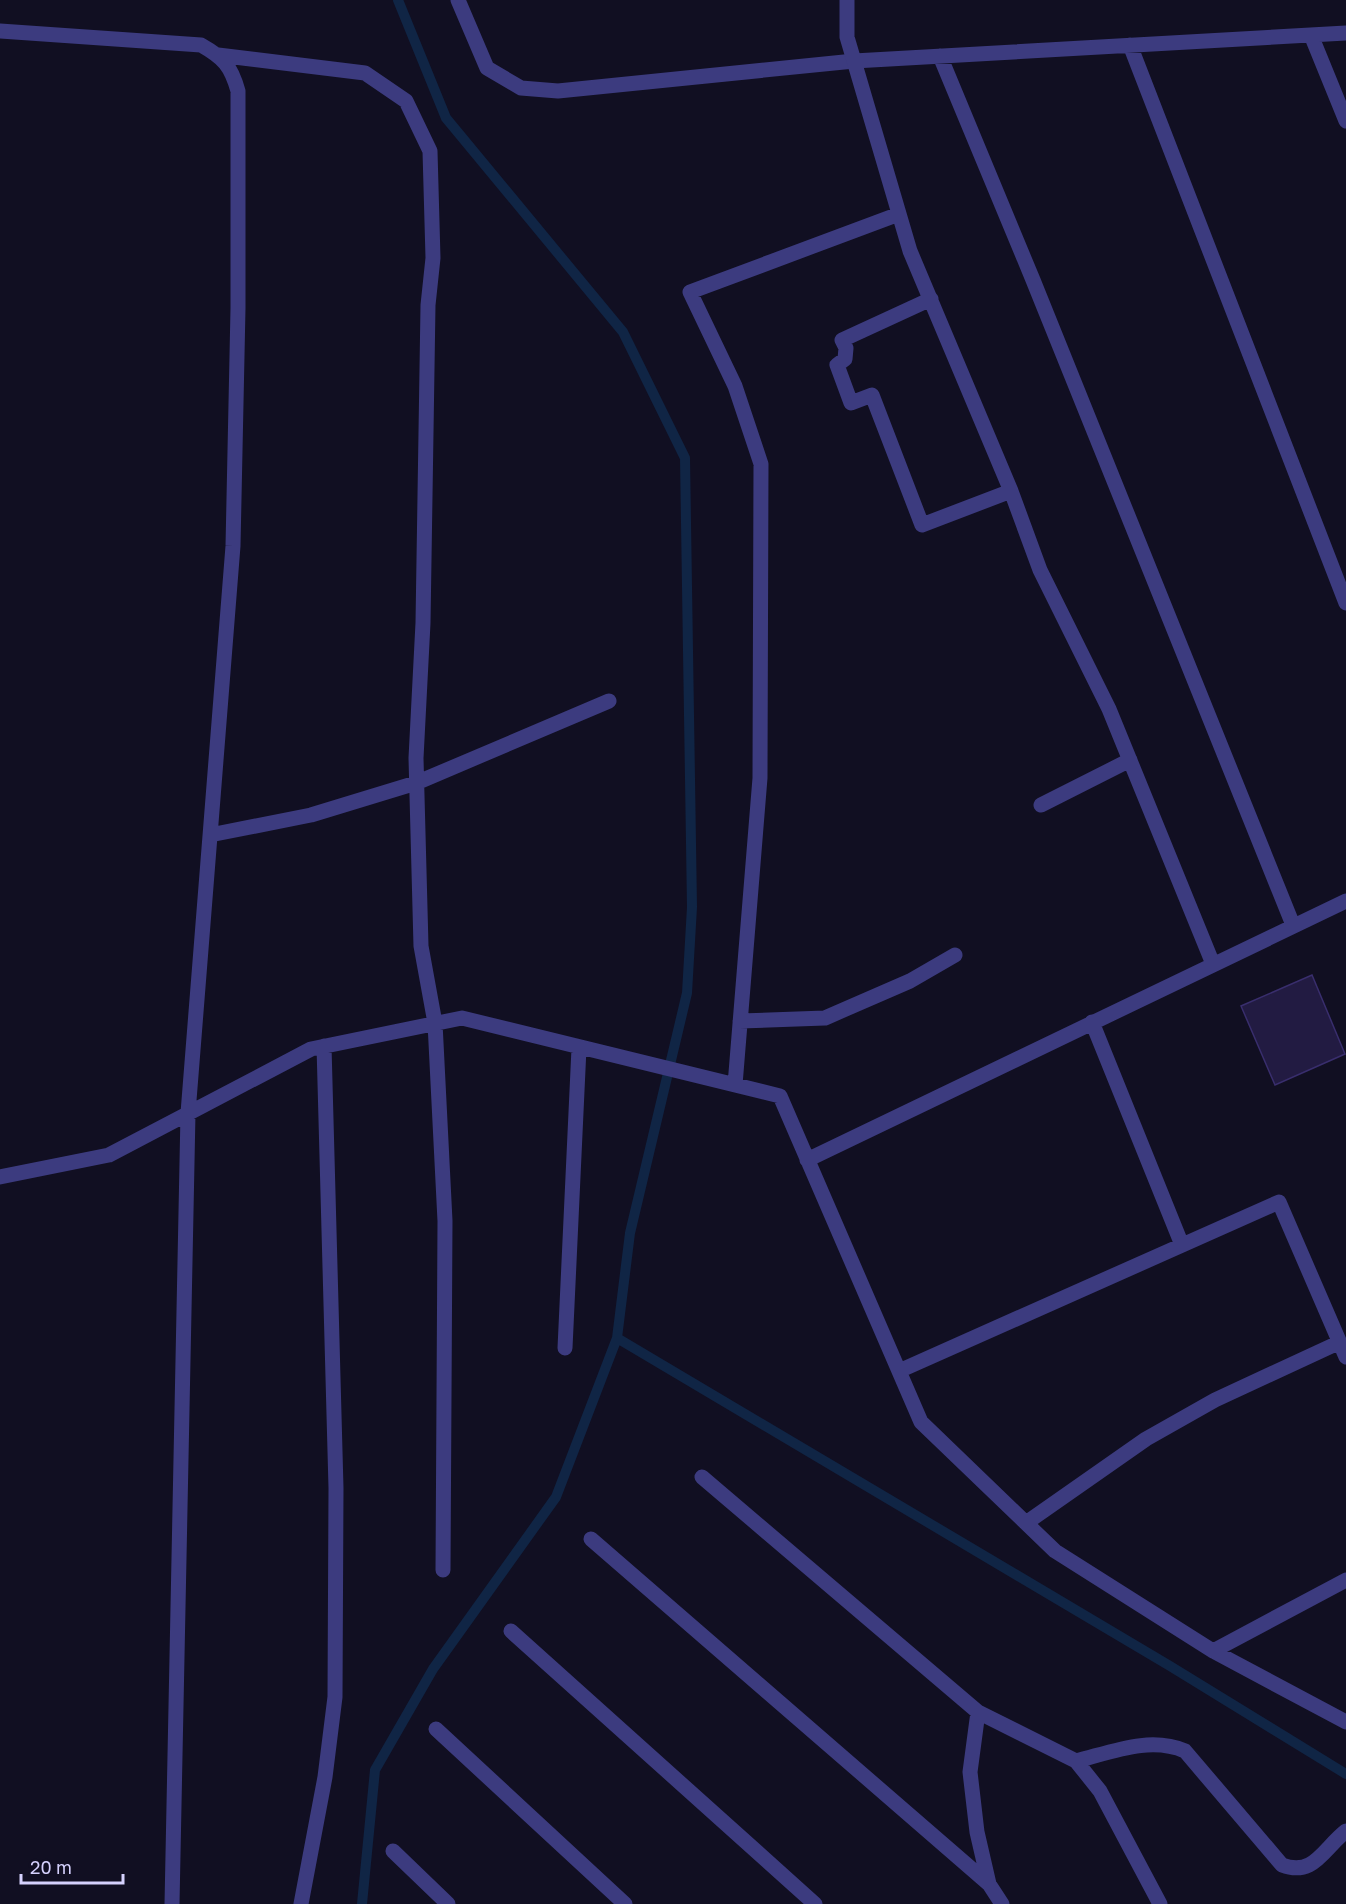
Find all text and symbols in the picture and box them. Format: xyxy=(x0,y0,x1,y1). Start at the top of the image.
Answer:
scale bar xyxy=(21,1847,123,1885)
text: 20 m xyxy=(30,1856,72,1878)

